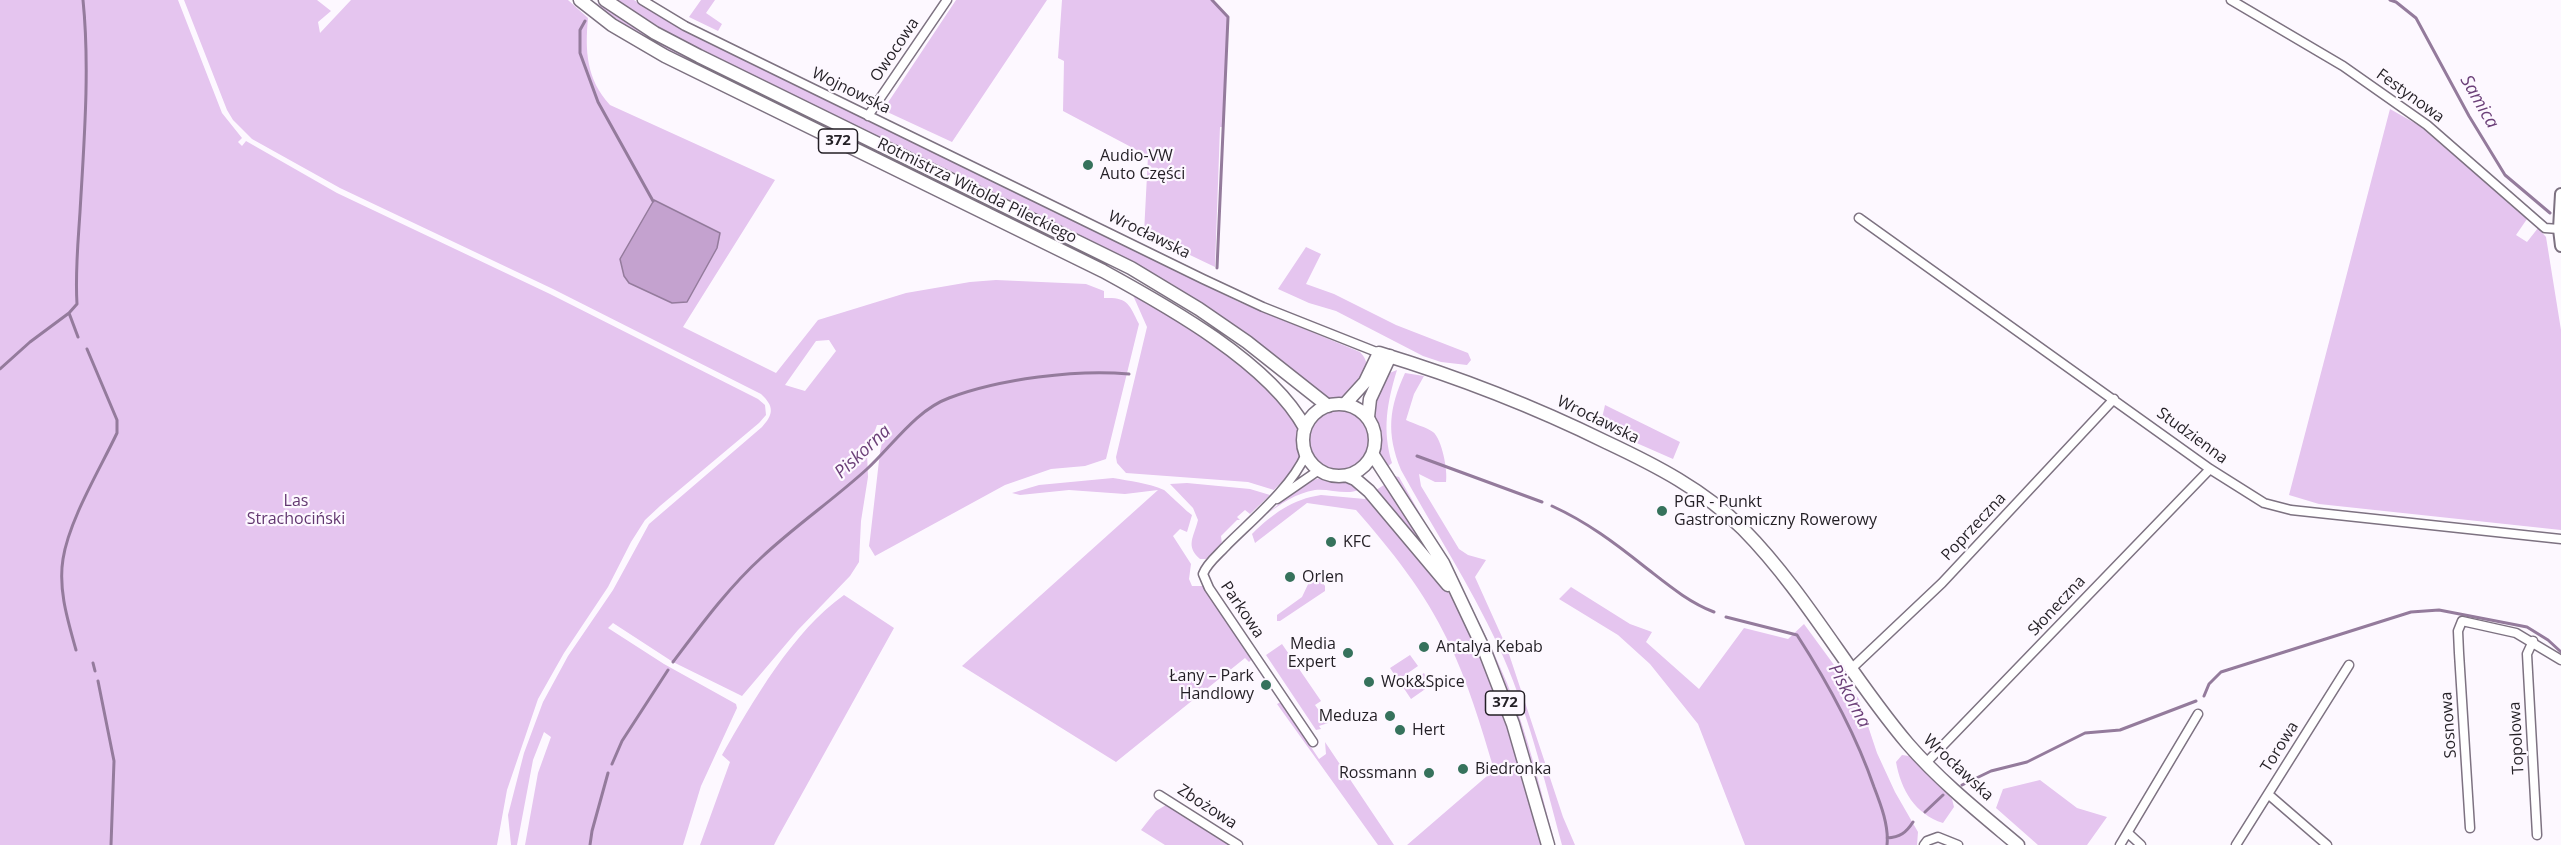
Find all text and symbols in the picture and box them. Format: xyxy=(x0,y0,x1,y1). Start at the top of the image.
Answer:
street label: Owocowa xyxy=(867,14,923,86)
street label: Wojnowska xyxy=(809,64,893,118)
street label: Festynowa xyxy=(2372,65,2448,127)
water label: Samica xyxy=(2455,72,2503,132)
road number: 372 xyxy=(818,129,858,153)
street label: Rotmistrza Witolda Pileckiego xyxy=(874,134,1080,248)
place label: Audio-VW Auto Części xyxy=(1100,146,1185,184)
marker: Audio-VW Auto Części xyxy=(1081,158,1095,172)
street label: Wrocławska xyxy=(1105,207,1193,263)
street label: Wrocławska xyxy=(1554,392,1642,448)
street label: Studzienna xyxy=(2153,404,2231,468)
water label: Piskorna xyxy=(830,421,896,483)
street label: Poprzeczna xyxy=(1938,489,2010,565)
park label: Las Strachociński xyxy=(247,491,345,529)
place label: PGR - Punkt Gastronomiczny Rowerowy xyxy=(1674,492,1877,530)
marker: PGR - Punkt Gastronomiczny Rowerowy xyxy=(1655,504,1669,518)
place label: KFC xyxy=(1343,532,1371,552)
marker: KFC xyxy=(1324,535,1338,549)
place label: Orlen xyxy=(1302,567,1344,587)
marker: Orlen xyxy=(1283,570,1297,584)
street label: Słoneczna xyxy=(2024,572,2090,640)
street label: Parkowa xyxy=(1216,578,1268,642)
place label: Media Expert xyxy=(1288,634,1336,672)
place label: Antalya Kebab xyxy=(1436,637,1543,657)
marker: Antalya Kebab xyxy=(1417,640,1431,654)
marker: Media Expert xyxy=(1341,646,1355,660)
water label: Piskorna xyxy=(1823,660,1875,732)
place label: Łany – Park Handlowy xyxy=(1169,666,1254,704)
place label: Wok&Spice xyxy=(1381,672,1465,692)
marker: Wok&Spice xyxy=(1362,675,1376,689)
marker: Łany – Park Handlowy xyxy=(1259,678,1273,692)
road number: 372 xyxy=(1486,691,1524,715)
street label: Sosnowa xyxy=(2437,691,2461,759)
street label: Topolowa xyxy=(2506,701,2528,775)
place label: Meduza xyxy=(1319,706,1378,726)
marker: Meduza xyxy=(1383,709,1397,723)
street label: Torowa xyxy=(2257,718,2303,776)
place label: Hert xyxy=(1412,720,1445,740)
marker: Hert xyxy=(1393,723,1407,737)
street label: Wrocławska xyxy=(1919,731,1997,805)
place label: Biedronka xyxy=(1475,759,1551,779)
marker: Biedronka xyxy=(1456,762,1470,776)
place label: Rossmann xyxy=(1339,763,1417,783)
marker: Rossmann xyxy=(1422,766,1436,780)
street label: Zbożowa xyxy=(1174,781,1240,833)

